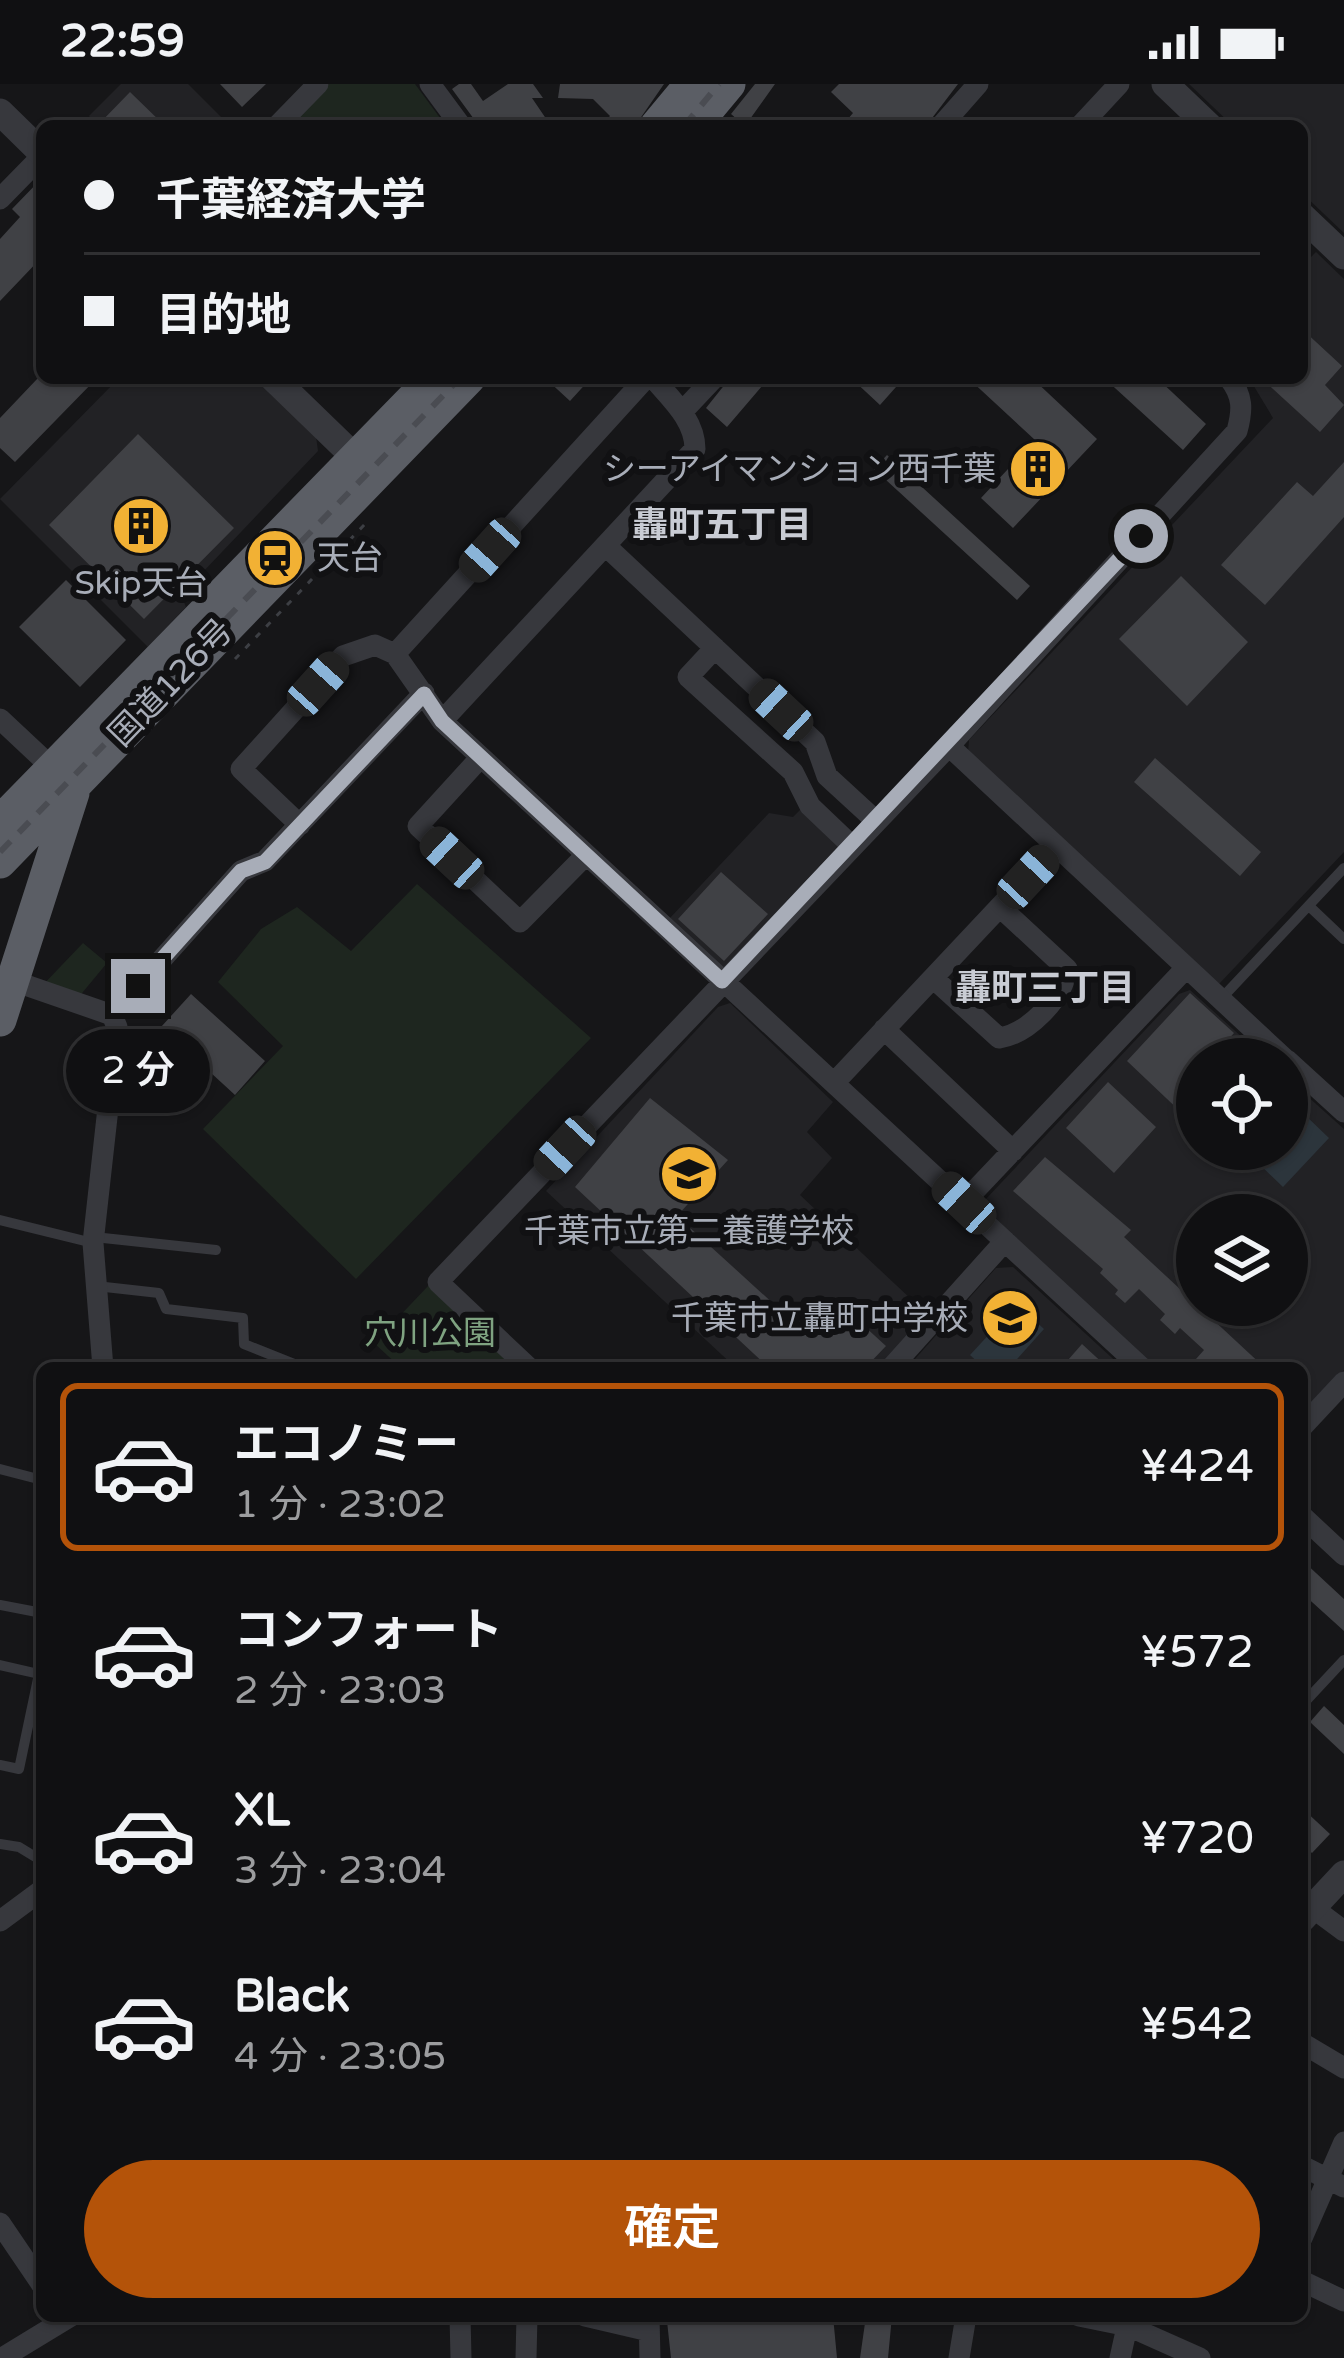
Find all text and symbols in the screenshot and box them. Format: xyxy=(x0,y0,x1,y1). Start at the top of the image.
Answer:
text: 22:59 xyxy=(60,15,185,69)
text: 千葉経済大学 xyxy=(156,174,426,228)
text: 目的地 xyxy=(156,289,291,343)
building icon: シーアイマンション西千葉 xyxy=(1007,438,1069,500)
place label: シーアイマンション西千葉 xyxy=(603,450,996,489)
building icon: Skip天台 xyxy=(110,495,172,557)
district label: 轟町五丁目 xyxy=(632,504,812,547)
route start xyxy=(1114,509,1168,563)
car xyxy=(453,511,527,589)
station icon: 天台 xyxy=(244,527,306,589)
place label: 天台 xyxy=(317,539,383,578)
place label: Skip天台 xyxy=(74,564,208,603)
street label: 国道126号 xyxy=(101,611,241,755)
car xyxy=(281,645,355,723)
car xyxy=(742,672,820,748)
car xyxy=(413,820,491,896)
car xyxy=(990,838,1066,916)
route end xyxy=(111,959,165,1013)
district label: 轟町三丁目 xyxy=(955,967,1135,1010)
callout: 2 分 xyxy=(66,1028,210,1112)
map controls xyxy=(1176,1038,1308,1326)
button: locate xyxy=(1176,1038,1308,1170)
text: 2 分 xyxy=(101,1047,175,1094)
car xyxy=(527,1109,603,1187)
school or university icon: 千葉市立第二養護学校 xyxy=(658,1143,720,1205)
car xyxy=(925,1165,1003,1241)
button: layers xyxy=(1176,1194,1308,1326)
place label: 千葉市立第二養護学校 xyxy=(524,1212,854,1251)
school or university icon: 千葉市立轟町中学校 xyxy=(979,1287,1041,1349)
place label: 千葉市立轟町中学校 xyxy=(671,1299,968,1338)
park label: 穴川公園 xyxy=(364,1314,496,1353)
icon: car xyxy=(90,1413,198,1521)
text: エコノミー xyxy=(234,1418,459,1472)
text: ¥424 xyxy=(1140,1440,1254,1494)
text: 1 分 · 23:02 xyxy=(234,1481,446,1528)
icon: car xyxy=(90,1599,198,1707)
text: コンフォート xyxy=(234,1604,503,1658)
text: ¥572 xyxy=(1140,1626,1254,1680)
text: 2 分 · 23:03 xyxy=(234,1667,446,1714)
text: XL xyxy=(234,1784,290,1838)
icon: car xyxy=(90,1785,198,1893)
text: ¥720 xyxy=(1140,1812,1254,1866)
text: 3 分 · 23:04 xyxy=(234,1847,446,1894)
text: Black xyxy=(234,1970,350,2024)
icon: car xyxy=(90,1971,198,2079)
text: ¥542 xyxy=(1140,1998,1254,2052)
text: 4 分 · 23:05 xyxy=(234,2033,446,2080)
button: 確定 xyxy=(84,2160,1260,2298)

